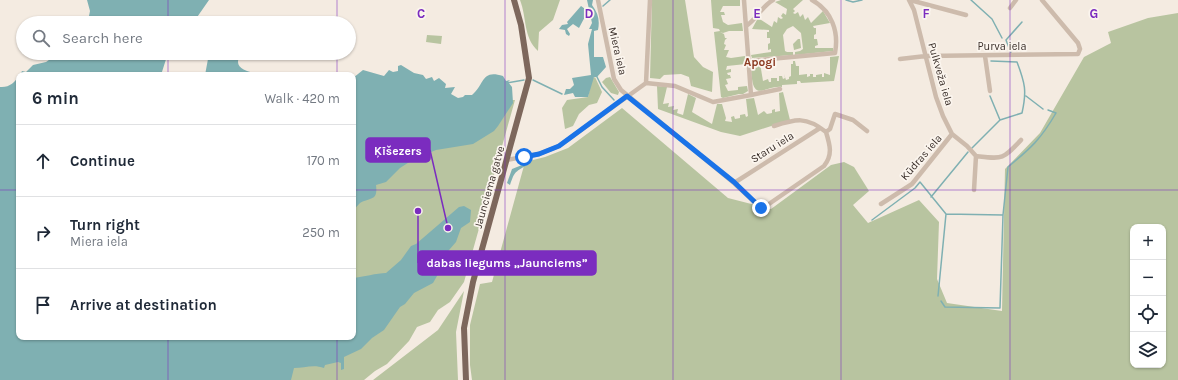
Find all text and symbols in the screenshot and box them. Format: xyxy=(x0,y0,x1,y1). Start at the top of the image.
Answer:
text: C xyxy=(417,6,425,21)
text: D xyxy=(585,6,594,21)
text: E xyxy=(753,6,761,21)
text: F xyxy=(922,6,930,21)
text: G xyxy=(1090,6,1098,21)
search box xyxy=(16,16,356,60)
street label: Miera iela xyxy=(606,26,629,76)
icon: search xyxy=(30,27,52,49)
text: Search here xyxy=(62,29,143,47)
street label: Purva iela xyxy=(978,40,1026,53)
street label: Pulkveža iela xyxy=(925,41,956,107)
district label: Apogi xyxy=(744,55,776,69)
text: 6 min xyxy=(32,88,79,108)
text: Walk · 420 m xyxy=(264,91,340,106)
street label: Staru iela xyxy=(748,129,796,166)
street label: Kūdras iela xyxy=(898,132,945,183)
callout: Ķīšezers xyxy=(366,138,430,162)
text: Ķīšezers xyxy=(374,144,422,158)
street label: Jaunciema gatve xyxy=(472,144,508,230)
route start xyxy=(515,148,533,166)
icon: ahead xyxy=(32,150,54,172)
text: Continue xyxy=(70,152,135,170)
text: 170 m xyxy=(307,153,340,168)
route end xyxy=(752,199,770,217)
text: Turn right xyxy=(70,216,140,234)
icon: right xyxy=(32,222,54,244)
map controls xyxy=(1130,224,1166,368)
button: + xyxy=(1130,224,1166,260)
text: 250 m xyxy=(302,225,340,240)
text: Miera iela xyxy=(70,234,128,249)
callout: dabas liegums „Jaunciems” xyxy=(418,251,596,275)
text: dabas liegums „Jaunciems” xyxy=(426,256,588,270)
button: − xyxy=(1130,260,1166,296)
icon: arrive xyxy=(32,294,54,316)
text: Arrive at destination xyxy=(70,296,217,314)
button: locate xyxy=(1130,296,1166,332)
button: layers xyxy=(1130,332,1166,368)

